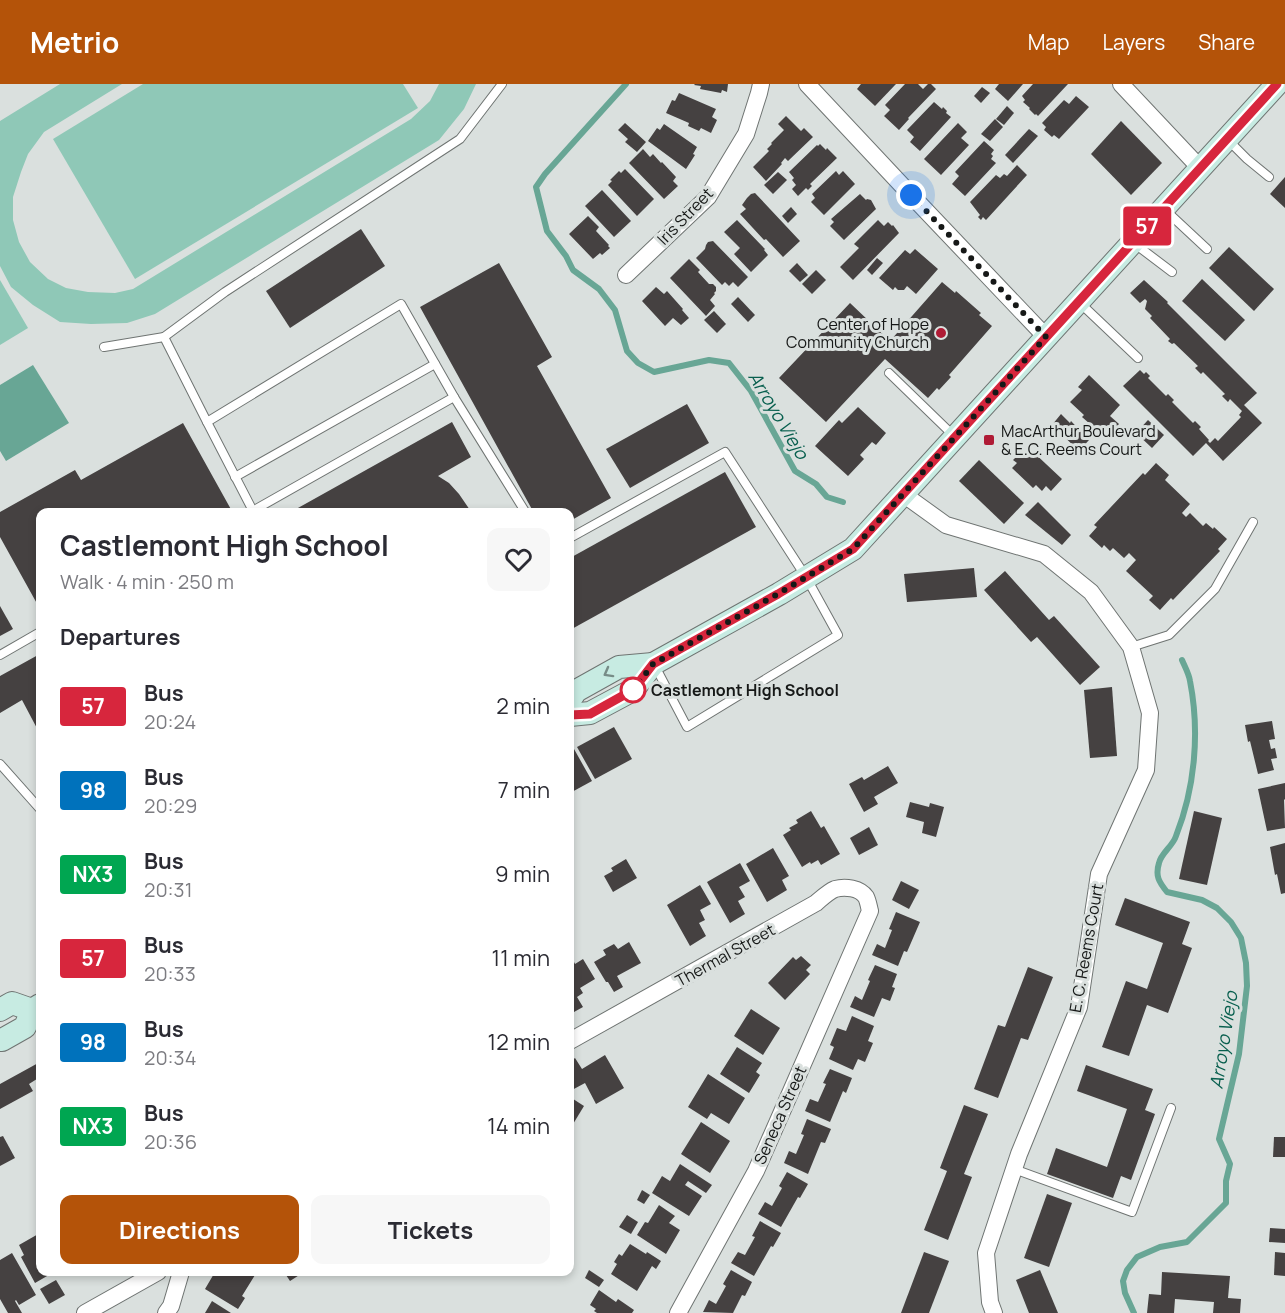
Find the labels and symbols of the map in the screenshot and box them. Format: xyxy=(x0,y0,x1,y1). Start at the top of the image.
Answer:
your location xyxy=(896,180,926,210)
street label: Iris Street xyxy=(652,183,718,249)
line badge: 57 xyxy=(1120,206,1174,246)
place label: Center of Hope Community Church xyxy=(786,313,929,353)
marker: Center of Hope Community Church xyxy=(934,326,948,340)
water label: Arroyo Viejo xyxy=(743,367,815,464)
place label: MacArthur Boulevard & E.C. Reems Court xyxy=(1001,420,1156,460)
marker: MacArthur Boulevard & E.C. Reems Court xyxy=(982,433,996,447)
one-way arrow xyxy=(603,666,614,677)
marker: Castlemont High School xyxy=(620,677,646,703)
place label: Castlemont High School xyxy=(651,679,839,701)
street label: E. C. Reems Court xyxy=(1064,882,1108,1014)
street label: Thermal Street xyxy=(671,919,779,991)
water label: Arroyo Viejo xyxy=(1203,988,1243,1090)
street label: Seneca Street xyxy=(748,1062,812,1168)

